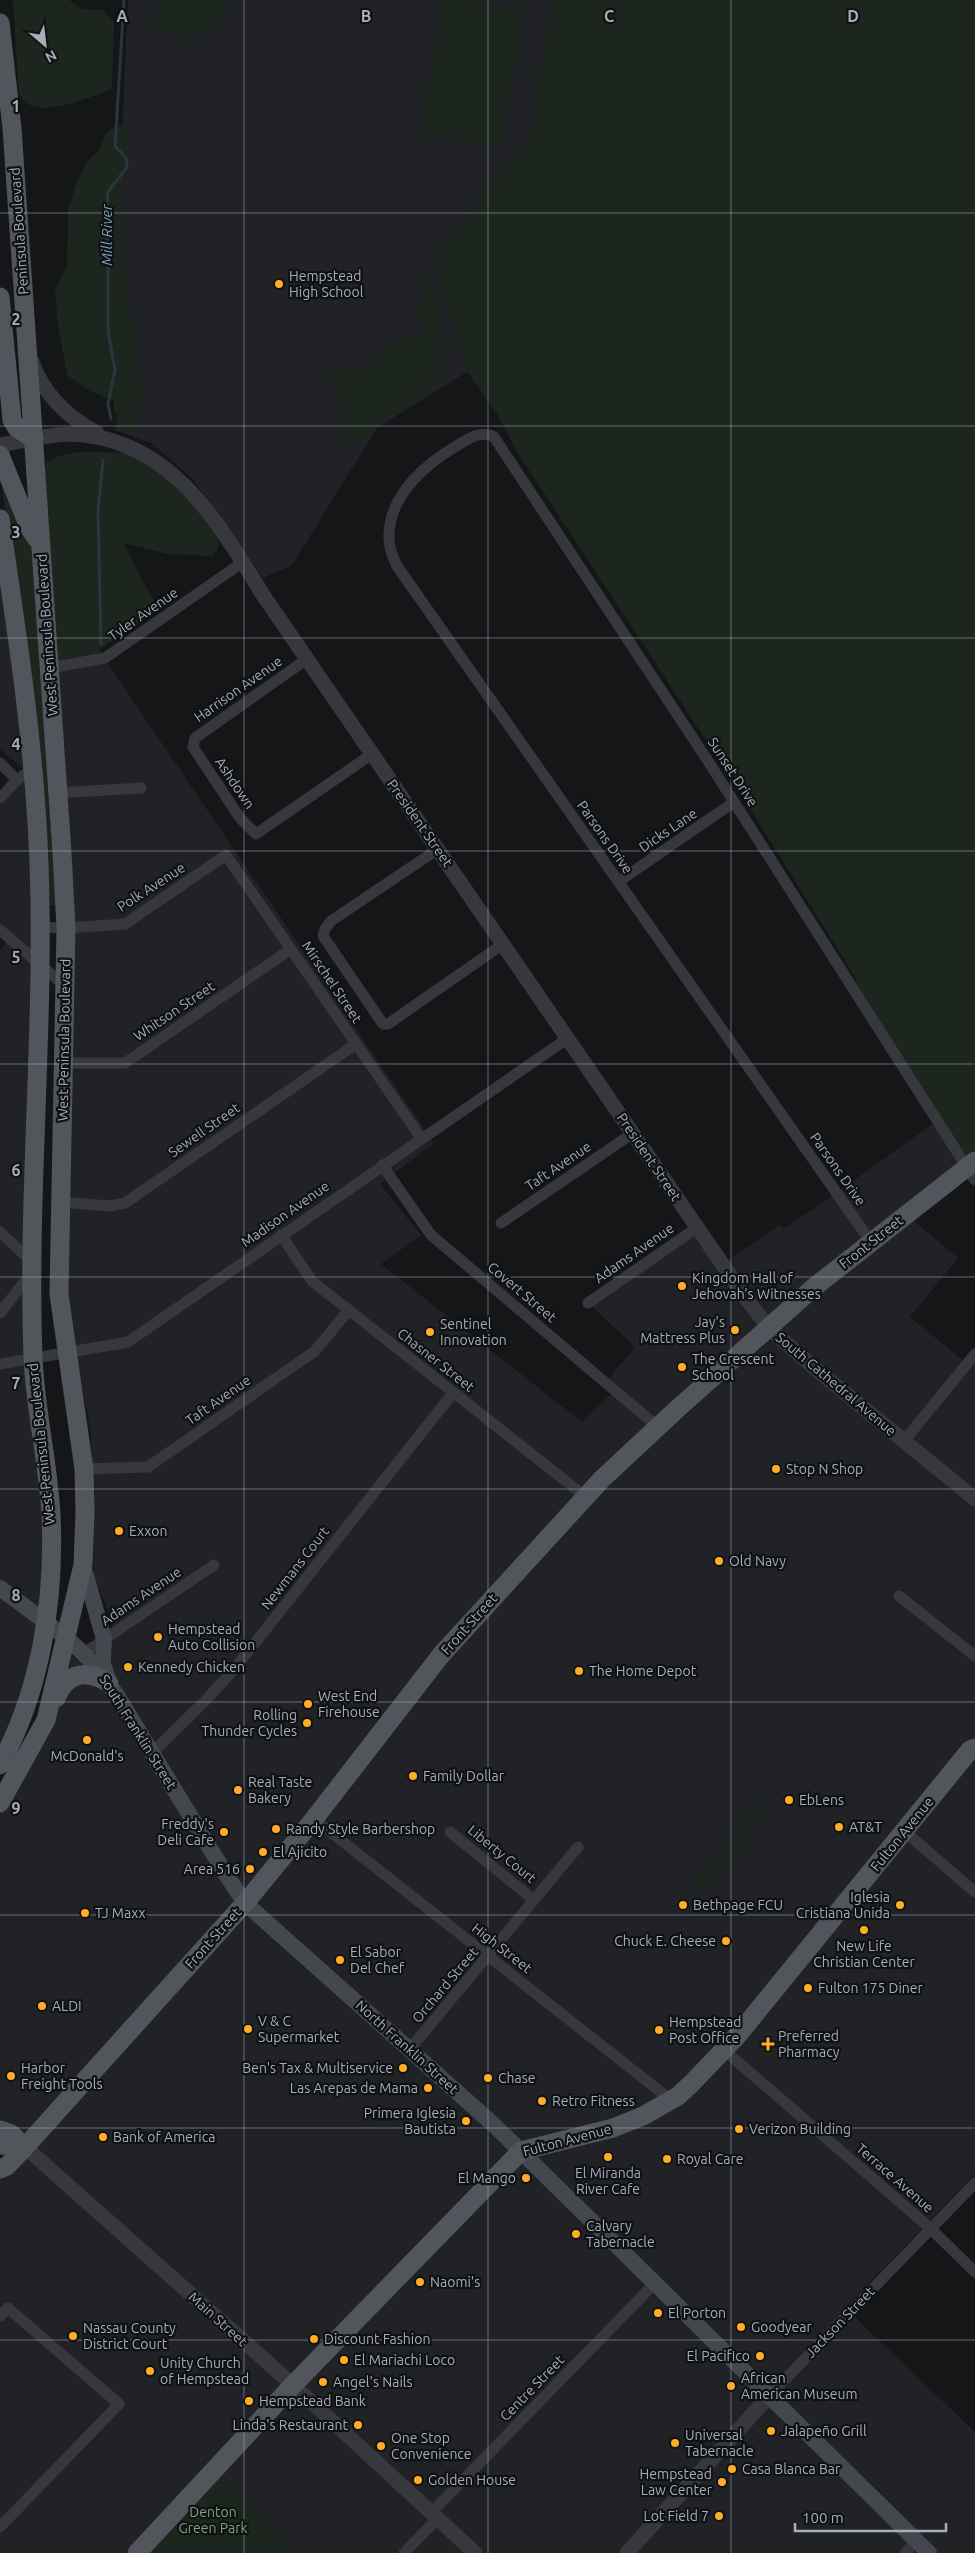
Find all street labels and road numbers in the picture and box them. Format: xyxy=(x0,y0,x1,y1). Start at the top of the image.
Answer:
street label: Peninsula Boulevard xyxy=(7,167,31,295)
street label: West Peninsula Boulevard xyxy=(33,553,61,717)
street label: Tyler Avenue xyxy=(105,584,181,644)
street label: Harrison Avenue xyxy=(191,653,285,725)
street label: Sunset Drive xyxy=(705,735,761,809)
street label: Ashdown xyxy=(212,754,258,812)
street label: President Street xyxy=(384,776,456,870)
street label: Parsons Drive xyxy=(574,797,636,877)
street label: Dicks Lane xyxy=(636,805,700,855)
street label: Polk Avenue xyxy=(114,859,188,915)
street label: Mirschel Street xyxy=(299,938,366,1026)
street label: West Peninsula Boulevard xyxy=(55,959,73,1121)
street label: Whitson Street xyxy=(130,978,218,1044)
street label: Sewell Street xyxy=(165,1099,243,1160)
street label: President Street xyxy=(614,1110,685,1204)
street label: Parsons Drive xyxy=(807,1129,869,1209)
street label: Taft Avenue xyxy=(522,1138,594,1194)
street label: Madison Avenue xyxy=(238,1178,332,1250)
street label: Front Street xyxy=(836,1212,906,1272)
street label: Adams Avenue xyxy=(591,1220,677,1286)
street label: Covert Street xyxy=(485,1259,560,1326)
street label: Chasner Street xyxy=(394,1325,478,1395)
street label: South Cathedral Avenue xyxy=(773,1329,899,1439)
street label: West Peninsula Boulevard xyxy=(25,1362,57,1526)
street label: Taft Avenue xyxy=(182,1372,254,1428)
street label: Newmans Court xyxy=(258,1523,333,1613)
street label: Adams Avenue xyxy=(98,1563,184,1629)
street label: Front Street xyxy=(437,1590,501,1658)
street label: South Franklin Street xyxy=(96,1672,180,1793)
street label: Fulton Avenue xyxy=(867,1794,937,1874)
street label: Liberty Court xyxy=(465,1822,540,1887)
street label: Front Street xyxy=(181,1904,245,1972)
street label: High Street xyxy=(469,1920,535,1977)
street label: Orchard Street xyxy=(409,1944,482,2026)
street label: North Franklin Street xyxy=(353,1997,462,2098)
street label: Fulton Avenue xyxy=(521,2121,613,2159)
street label: Terrace Avenue xyxy=(853,2140,937,2216)
street label: Jackson Street xyxy=(802,2283,878,2361)
street label: Main Street xyxy=(185,2289,251,2350)
street label: Centre Street xyxy=(497,2351,568,2424)

